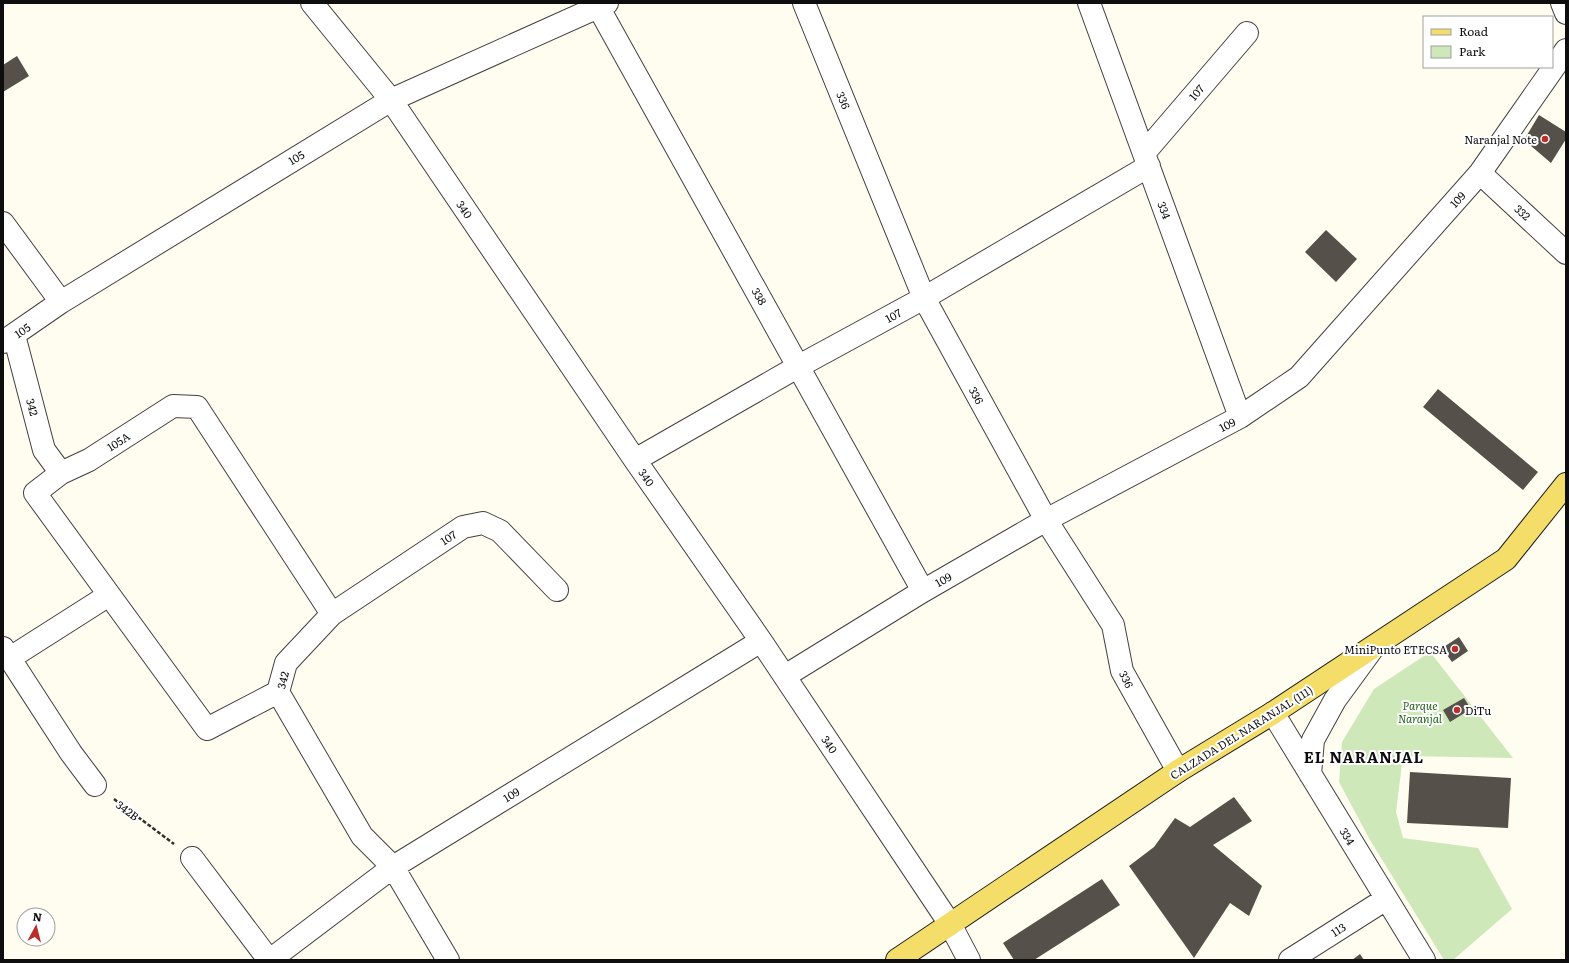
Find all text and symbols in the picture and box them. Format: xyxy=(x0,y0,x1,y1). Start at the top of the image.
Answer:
legend xyxy=(1423,16,1553,68)
text: Road xyxy=(1459,22,1489,40)
text: Park xyxy=(1459,42,1486,60)
street label: 107 xyxy=(1185,80,1208,103)
street label: 336 xyxy=(833,89,855,111)
place label: Naranjal Note xyxy=(1464,131,1537,147)
marker: Naranjal Note xyxy=(1540,134,1550,144)
street label: 105 xyxy=(285,146,308,168)
street label: 109 xyxy=(1446,187,1469,211)
street label: 340 xyxy=(453,197,477,221)
street label: 334 xyxy=(1154,199,1176,221)
street label: 332 xyxy=(1511,200,1535,224)
street label: 338 xyxy=(749,284,771,308)
street label: 107 xyxy=(882,304,904,326)
street label: 105 xyxy=(11,319,34,341)
street label: 336 xyxy=(966,383,988,407)
street label: 342 xyxy=(23,397,43,418)
street label: 109 xyxy=(1216,413,1238,435)
street label: 105A xyxy=(103,428,133,454)
street label: 340 xyxy=(635,465,659,489)
street label: 107 xyxy=(437,526,460,548)
street label: 109 xyxy=(932,568,954,590)
place label: MiniPunto ETECSA xyxy=(1344,641,1447,657)
marker: MiniPunto ETECSA xyxy=(1450,644,1460,654)
street label: 336 xyxy=(1116,668,1138,690)
street label: 342 xyxy=(272,669,292,690)
street label: CALZADA DEL NARANJAL (111) xyxy=(1167,681,1315,783)
park label: Parque Naranjal xyxy=(1398,697,1443,726)
place label: DiTu xyxy=(1465,702,1491,718)
marker: DiTu xyxy=(1452,705,1462,715)
street label: 340 xyxy=(818,732,842,756)
district label: EL NARANJAL xyxy=(1304,745,1424,768)
street label: 109 xyxy=(500,783,522,805)
street label: 342B xyxy=(113,796,143,824)
street label: 334 xyxy=(1337,824,1359,848)
north arrow xyxy=(16,907,56,947)
text: N xyxy=(32,908,43,925)
street label: 113 xyxy=(1327,918,1349,940)

